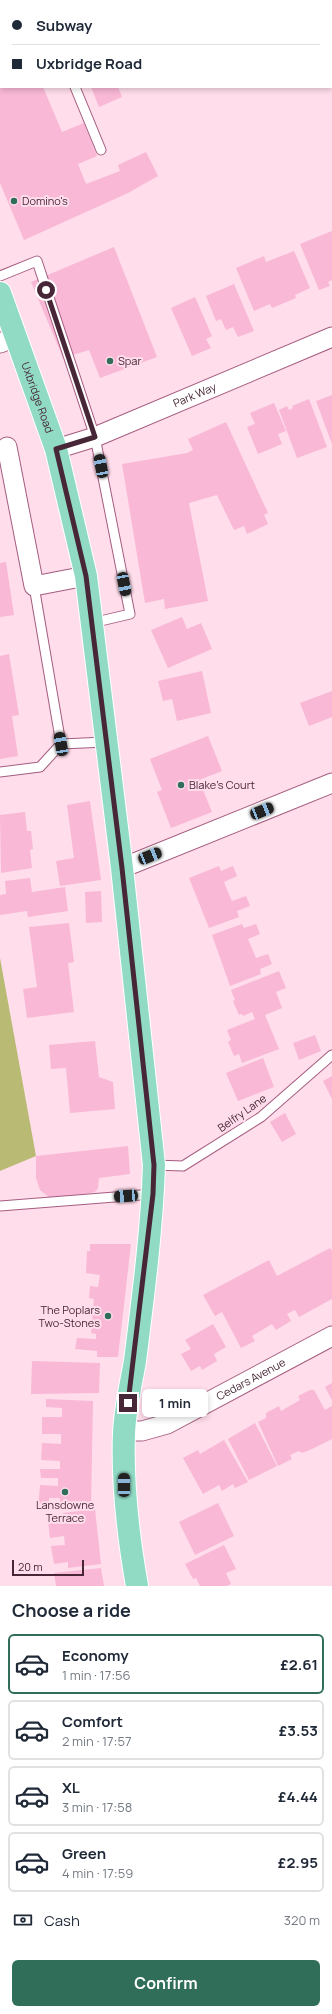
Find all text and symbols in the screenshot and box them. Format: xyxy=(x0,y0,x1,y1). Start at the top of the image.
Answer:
text: Subway xyxy=(36,15,92,36)
text: Uxbridge Road xyxy=(36,53,142,74)
place label: Domino's xyxy=(22,193,68,208)
marker: Domino's xyxy=(9,196,19,206)
route start xyxy=(37,281,55,299)
place label: Spar xyxy=(118,353,141,368)
marker: Spar xyxy=(105,356,115,366)
street label: Uxbridge Road xyxy=(18,360,58,435)
street label: Park Way xyxy=(171,379,219,410)
car xyxy=(93,453,109,479)
car xyxy=(116,571,132,597)
car xyxy=(53,731,69,757)
place label: Blake's Court xyxy=(189,777,255,792)
marker: Blake's Court xyxy=(176,780,186,790)
car xyxy=(249,801,275,821)
car xyxy=(137,846,163,866)
street label: Belfry Lane xyxy=(214,1090,269,1135)
car xyxy=(114,1189,138,1203)
place label: The Poplars Two-Stones xyxy=(39,1302,100,1330)
marker: The Poplars Two-Stones xyxy=(103,1311,113,1321)
street label: Cedars Avenue xyxy=(213,1354,288,1403)
callout: 1 min xyxy=(142,1389,208,1417)
route end xyxy=(119,1394,137,1412)
text: 1 min xyxy=(159,1394,191,1412)
car xyxy=(118,1473,130,1497)
marker: Lansdowne Terrace xyxy=(60,1487,70,1497)
place label: Lansdowne Terrace xyxy=(36,1497,95,1525)
scale bar xyxy=(12,1558,84,1577)
text: 20 m xyxy=(18,1559,43,1574)
text: Choose a ride xyxy=(12,1598,131,1622)
text: Economy xyxy=(62,1645,129,1666)
icon: car xyxy=(14,1646,50,1682)
text: £2.61 xyxy=(280,1654,318,1675)
text: 1 min · 17:56 xyxy=(62,1666,131,1684)
text: Comfort xyxy=(62,1711,123,1732)
icon: car xyxy=(14,1712,50,1748)
text: £3.53 xyxy=(279,1720,318,1741)
text: 2 min · 17:57 xyxy=(62,1732,131,1750)
text: XL xyxy=(62,1777,80,1798)
icon: car xyxy=(14,1778,50,1814)
text: £4.44 xyxy=(278,1786,318,1807)
text: 3 min · 17:58 xyxy=(62,1798,132,1816)
text: Green xyxy=(62,1843,106,1864)
icon: car xyxy=(14,1844,50,1880)
text: £2.95 xyxy=(278,1852,318,1873)
text: 4 min · 17:59 xyxy=(62,1864,133,1882)
icon: cash xyxy=(12,1909,34,1931)
text: Cash xyxy=(44,1910,80,1931)
text: 320 m xyxy=(284,1911,320,1929)
button: Confirm xyxy=(12,1960,320,2006)

